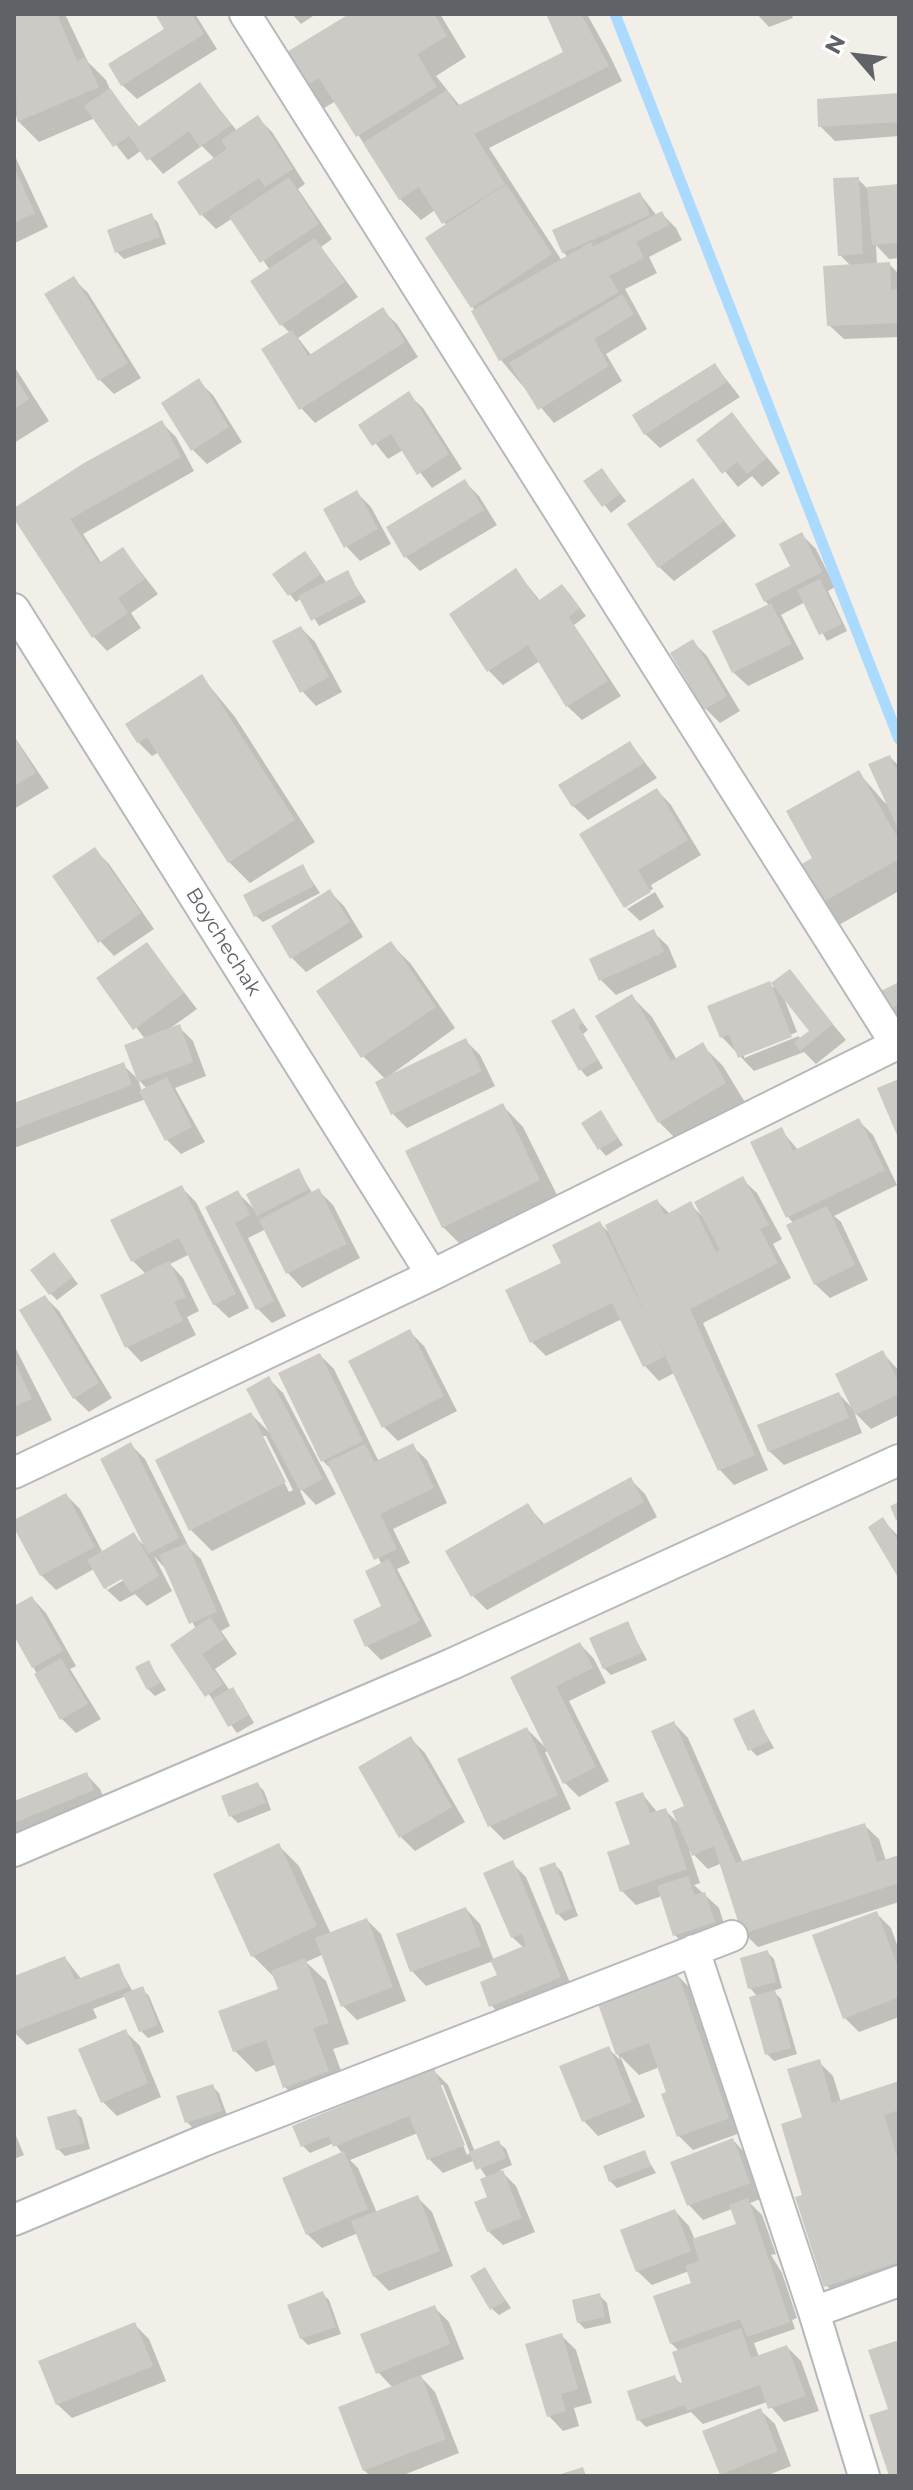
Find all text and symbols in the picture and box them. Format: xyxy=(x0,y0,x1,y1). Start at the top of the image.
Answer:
north arrow xyxy=(817,16,897,96)
text: N xyxy=(819,30,851,59)
street label: Boychechak xyxy=(180,884,266,1000)

